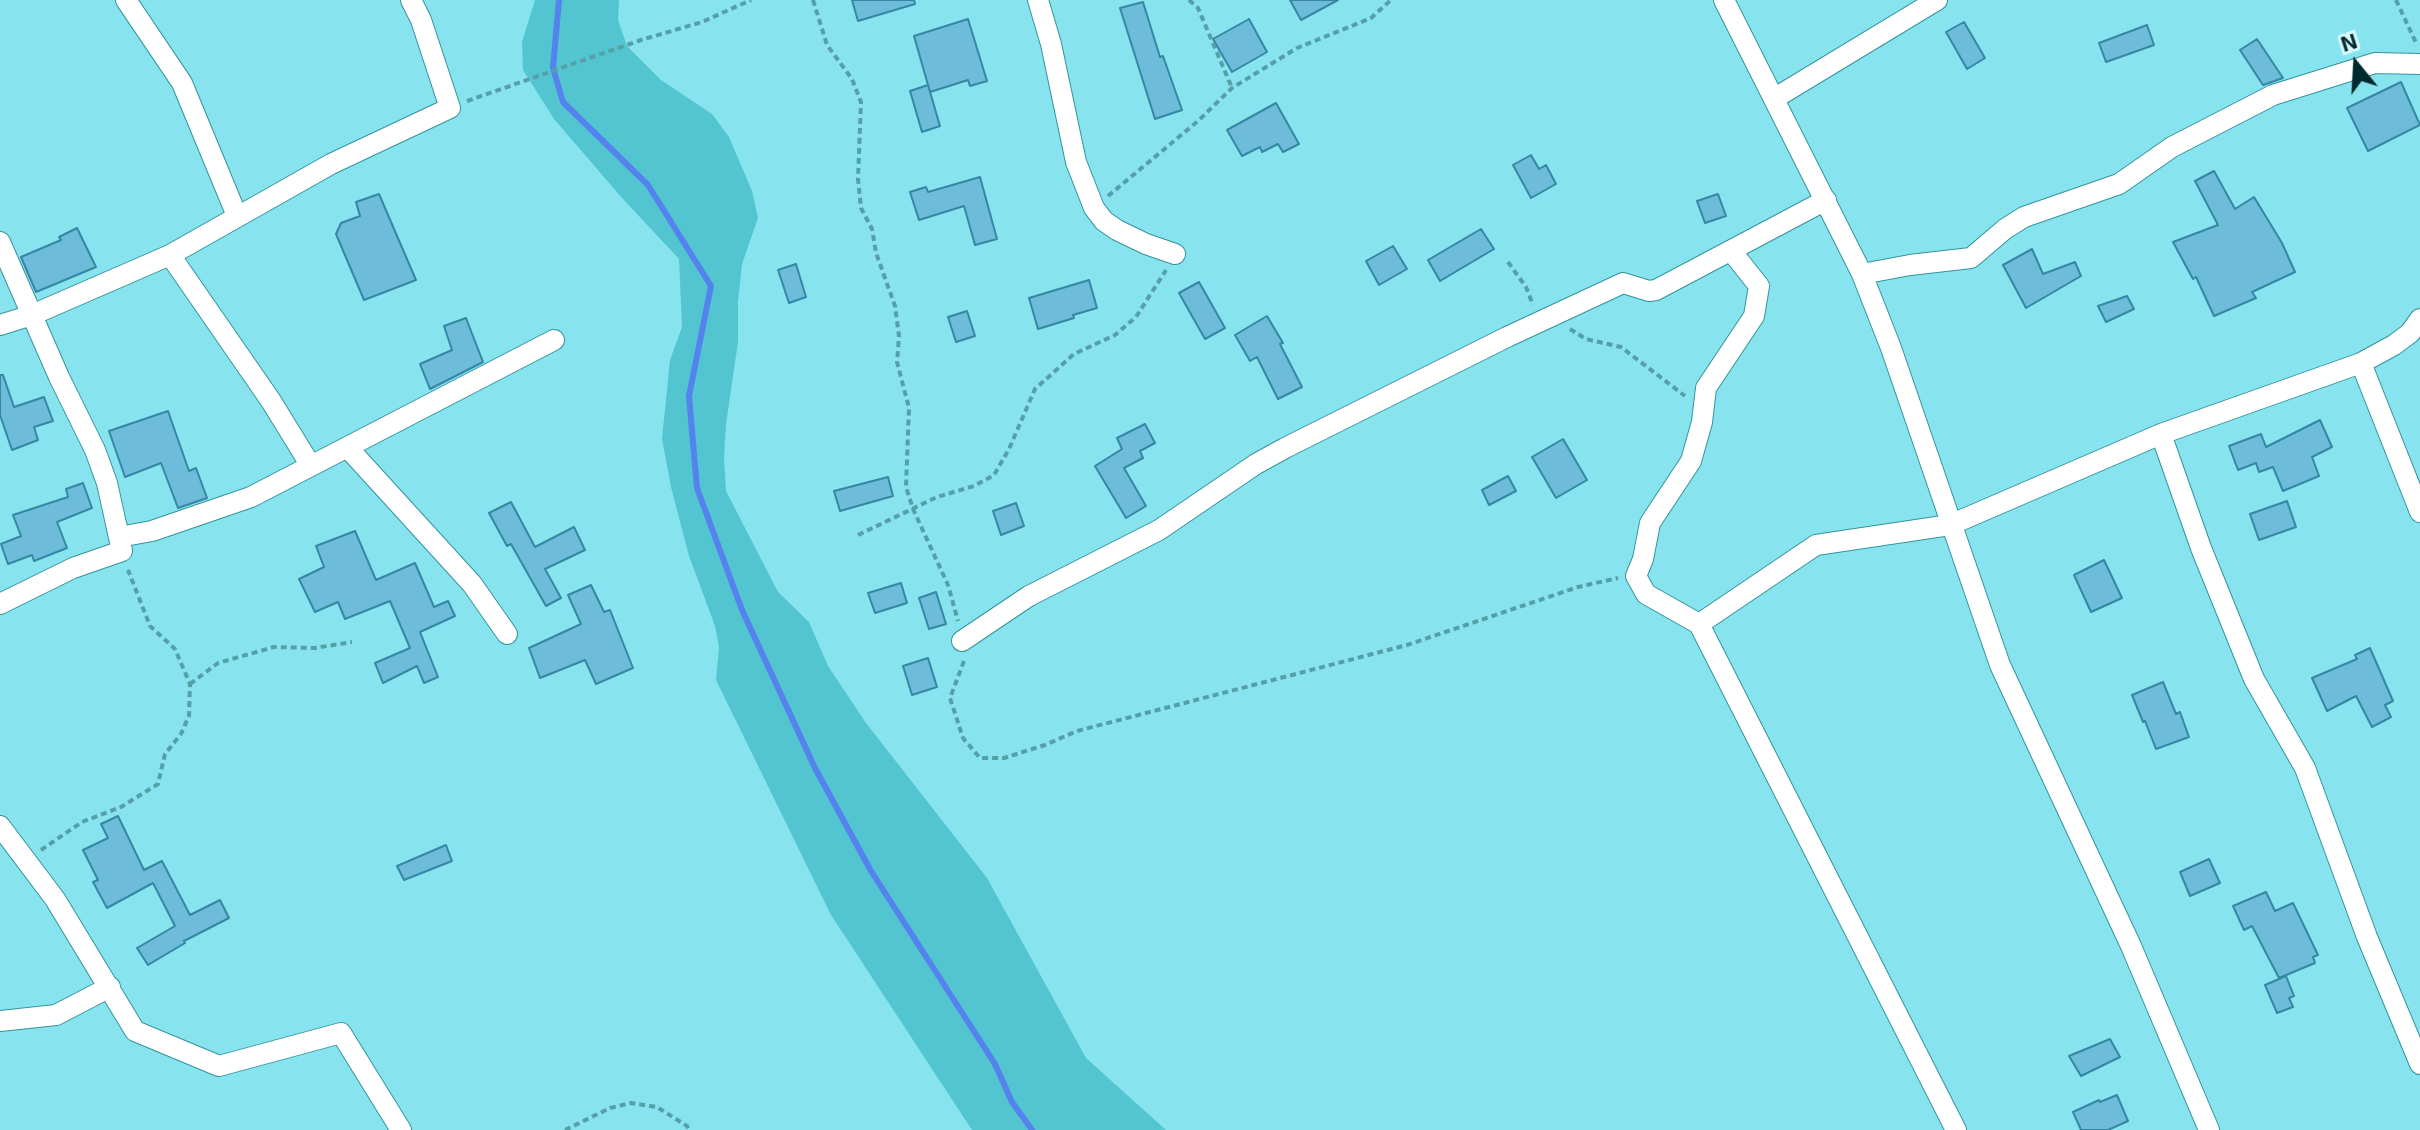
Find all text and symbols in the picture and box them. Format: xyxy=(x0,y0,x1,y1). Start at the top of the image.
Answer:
north arrow xyxy=(2316,24,2396,104)
text: N xyxy=(2337,26,2360,56)

